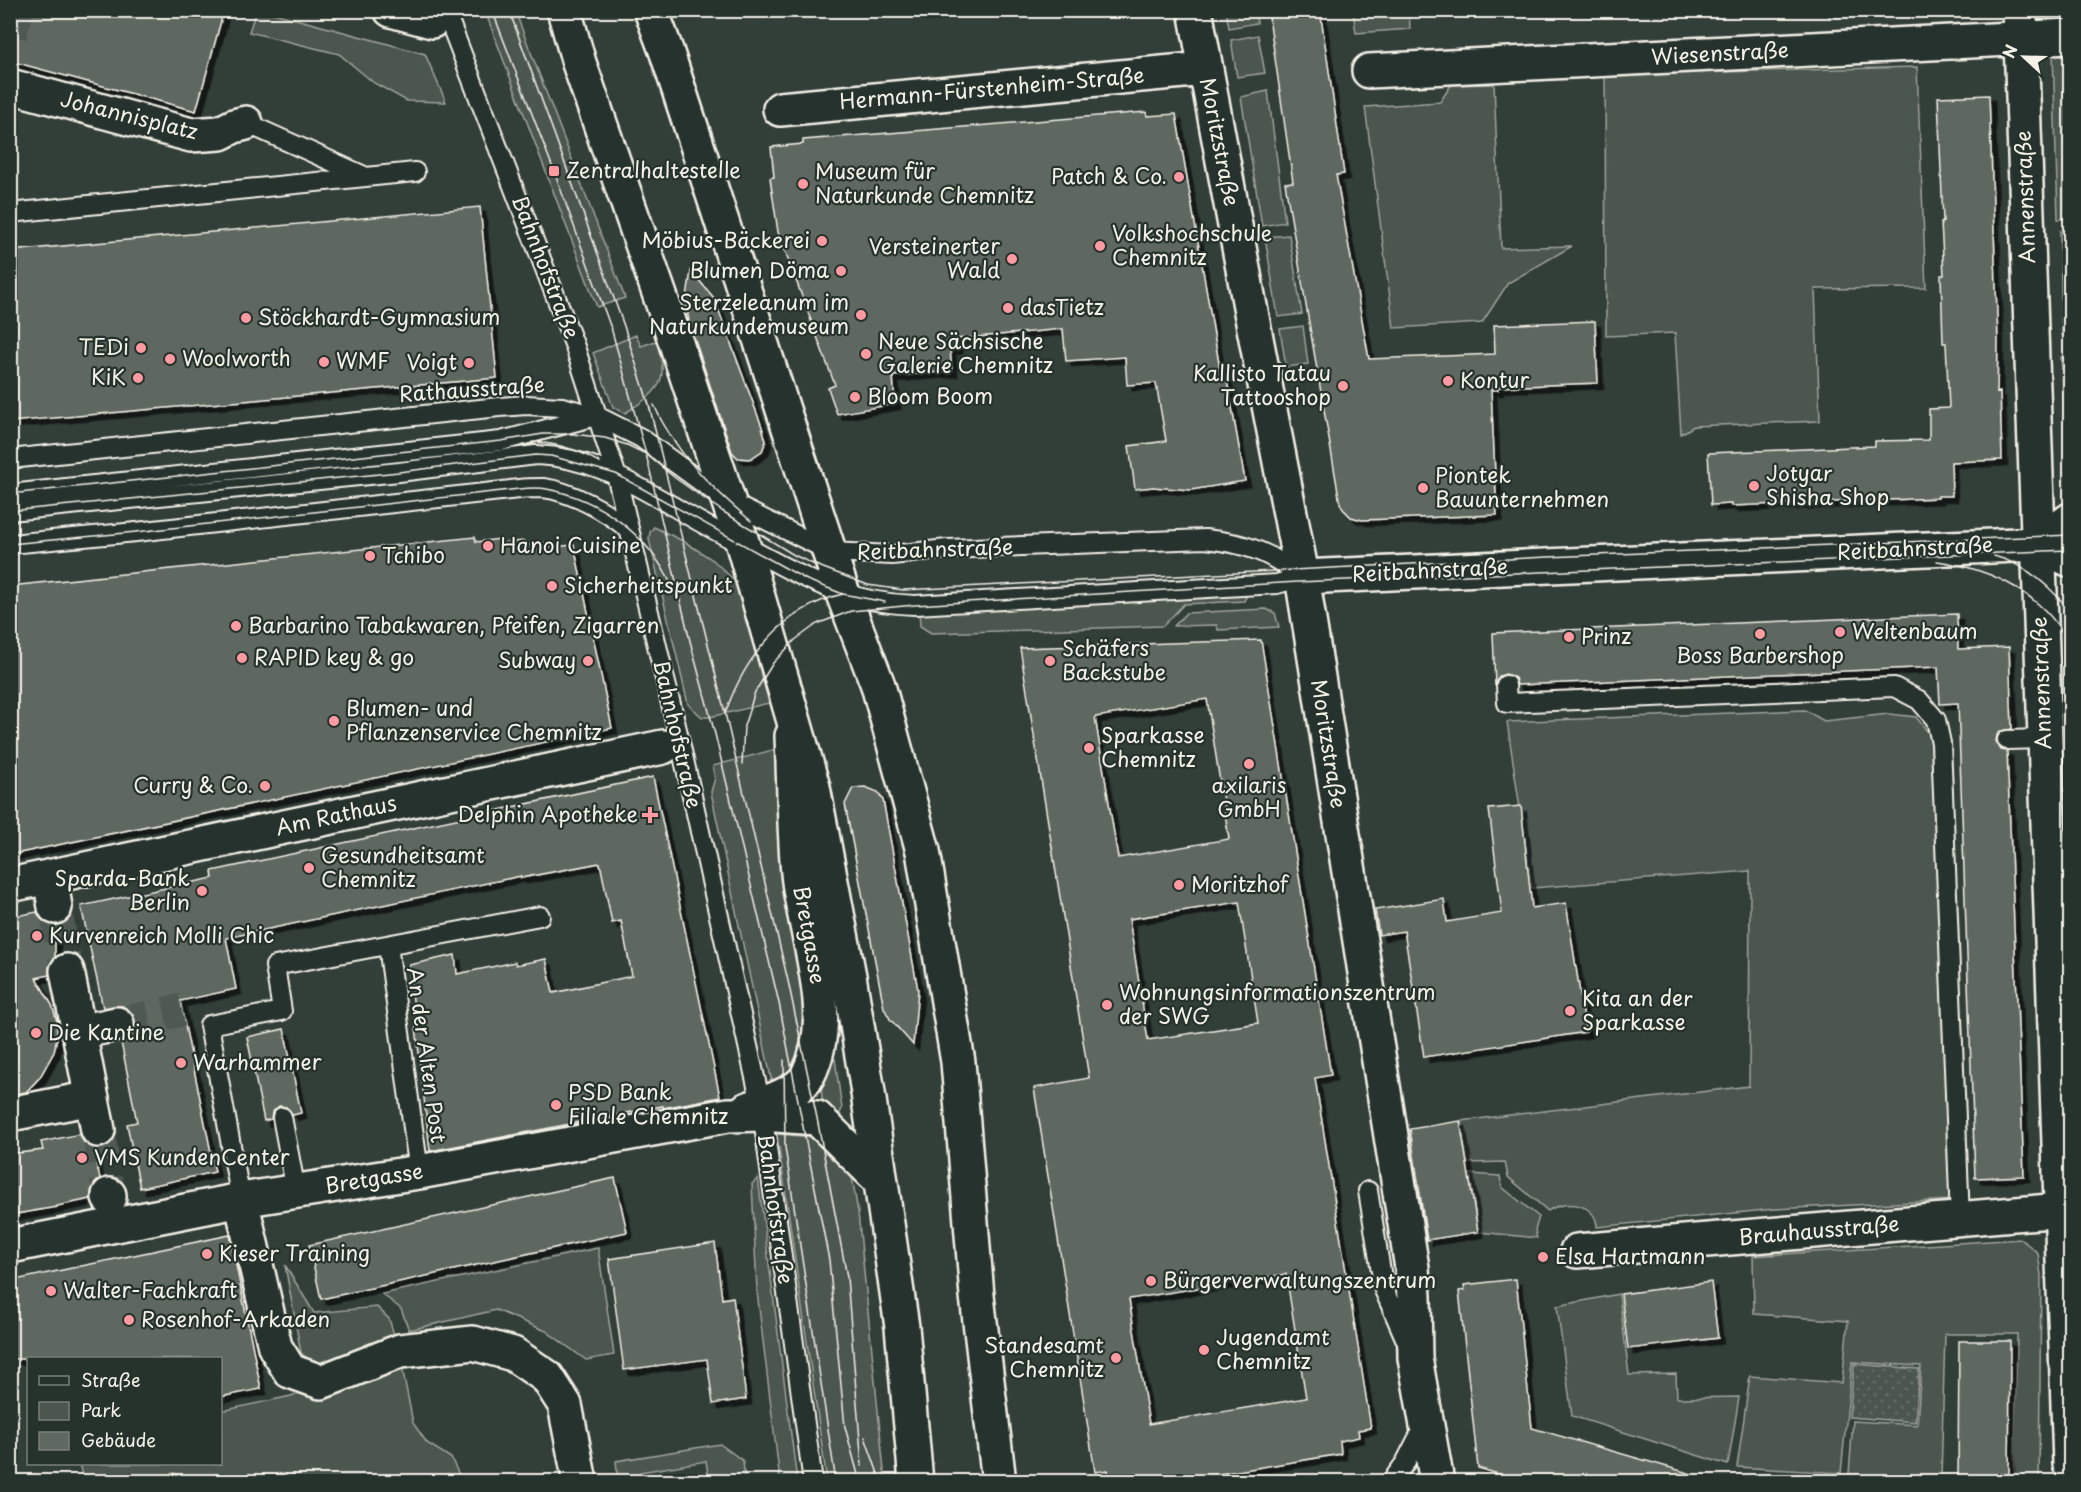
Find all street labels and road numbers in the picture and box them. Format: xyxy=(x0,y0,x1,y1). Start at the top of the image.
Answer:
street label: Wiesenstraße xyxy=(1650,32,1790,72)
street label: Hermann-Fürstenheim-Straße xyxy=(838,58,1146,116)
street label: Moritzstraße xyxy=(1193,75,1249,209)
street label: Johannisplatz xyxy=(58,82,201,147)
street label: Annenstraße xyxy=(2006,130,2042,264)
street label: Bahnhofstraße xyxy=(505,190,589,343)
street label: Rathausstraße xyxy=(398,367,546,409)
street label: Reitbahnstraße xyxy=(1836,527,1994,567)
street label: Reitbahnstraße xyxy=(856,529,1014,567)
street label: Reitbahnstraße xyxy=(1351,549,1509,589)
street label: Annenstraße xyxy=(2022,616,2058,750)
street label: Bahnhofstraße xyxy=(646,656,712,811)
street label: Moritzstraße xyxy=(1304,677,1356,810)
street label: Am Rathaus xyxy=(272,786,399,842)
street label: Bretgasse xyxy=(787,883,835,986)
street label: An der Alten Post xyxy=(400,965,456,1145)
street label: Bahnhofstraße xyxy=(751,1131,803,1286)
street label: Bretgasse xyxy=(322,1153,425,1201)
street label: Brauhausstraße xyxy=(1737,1206,1900,1252)

